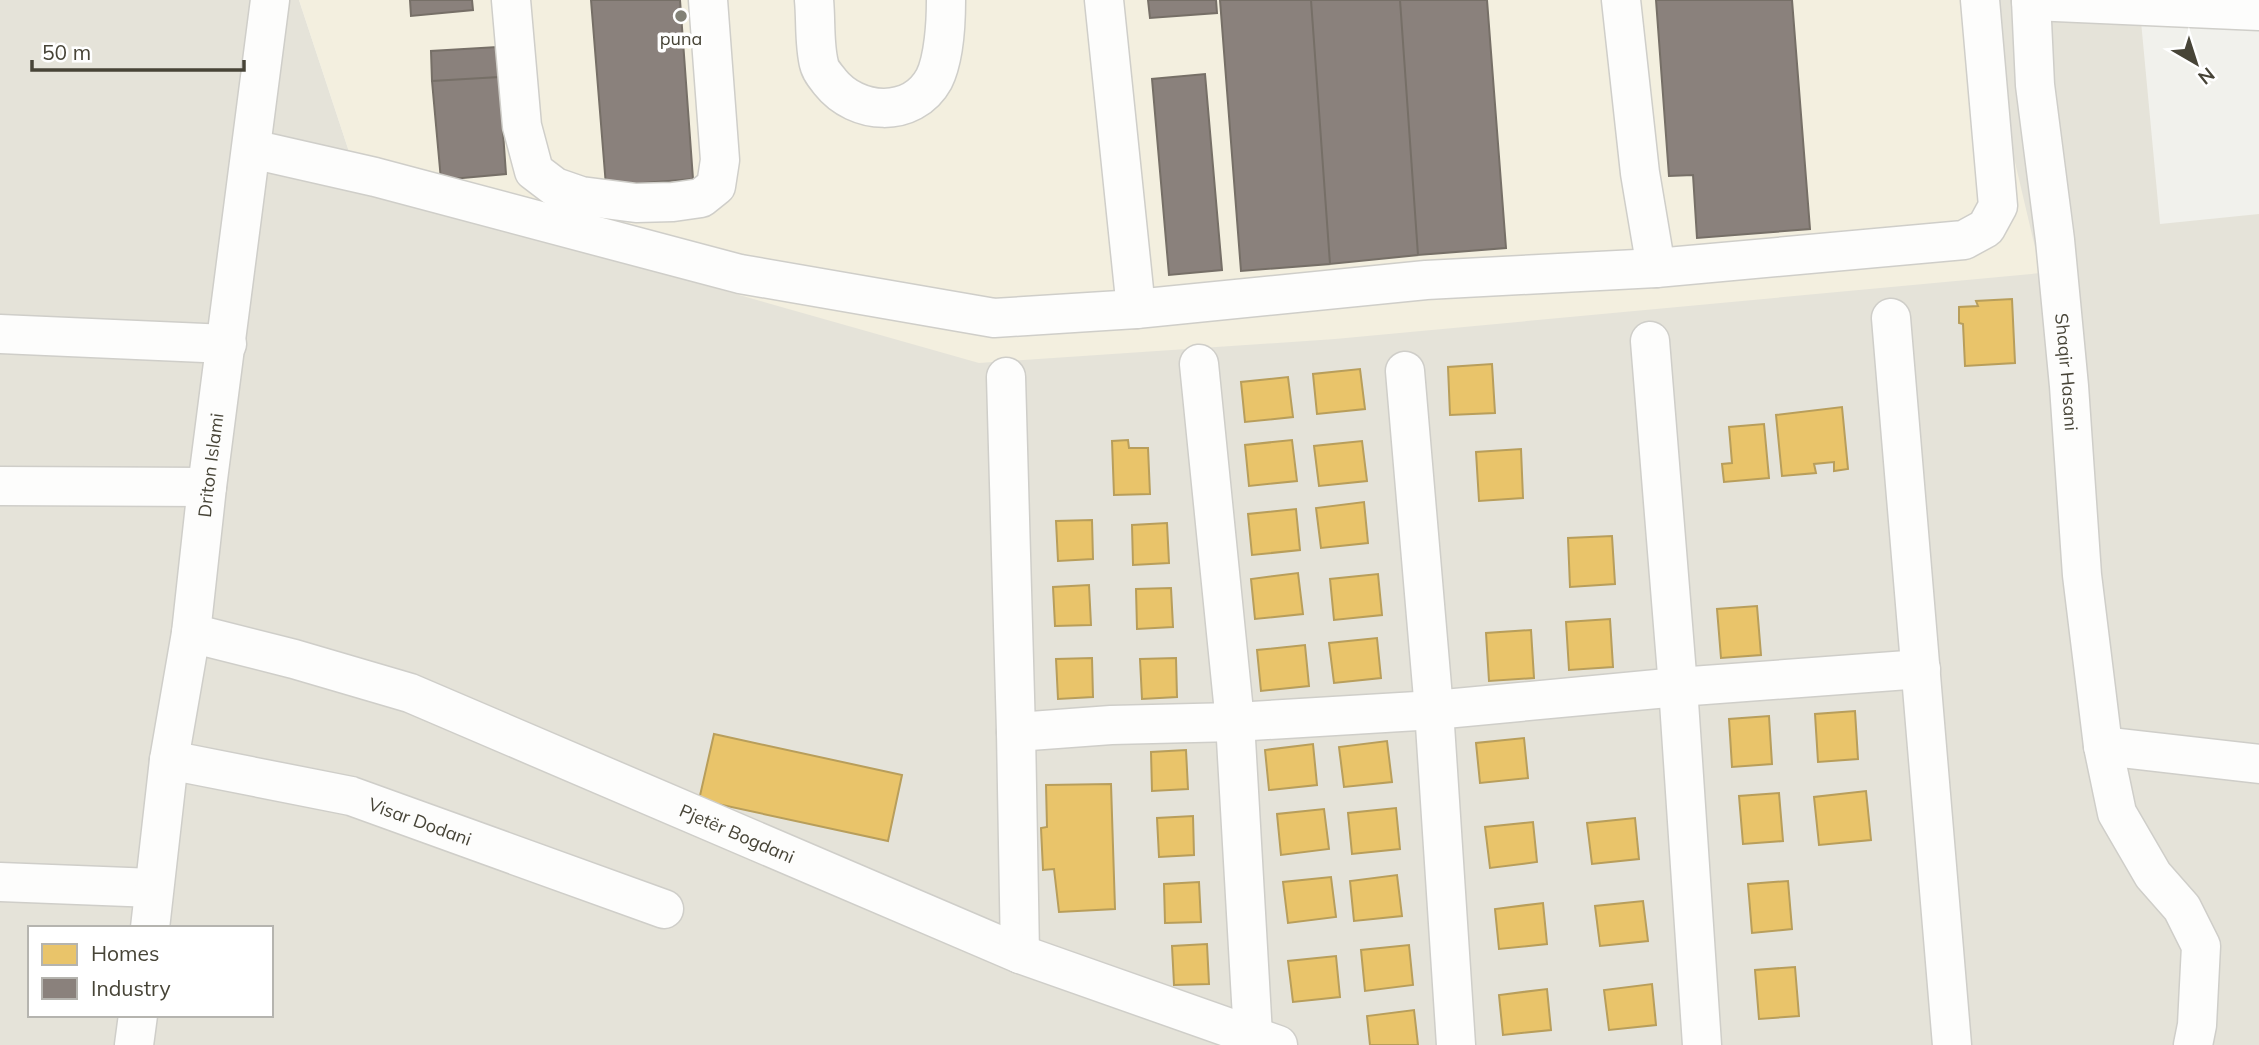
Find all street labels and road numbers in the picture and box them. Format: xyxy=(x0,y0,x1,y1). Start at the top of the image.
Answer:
street label: Shaqir Hasani xyxy=(2051,312,2084,432)
street label: Driton Islami xyxy=(192,412,228,518)
street label: Visar Dodani xyxy=(365,792,475,850)
street label: Pjetër Bogdani xyxy=(676,798,798,868)

